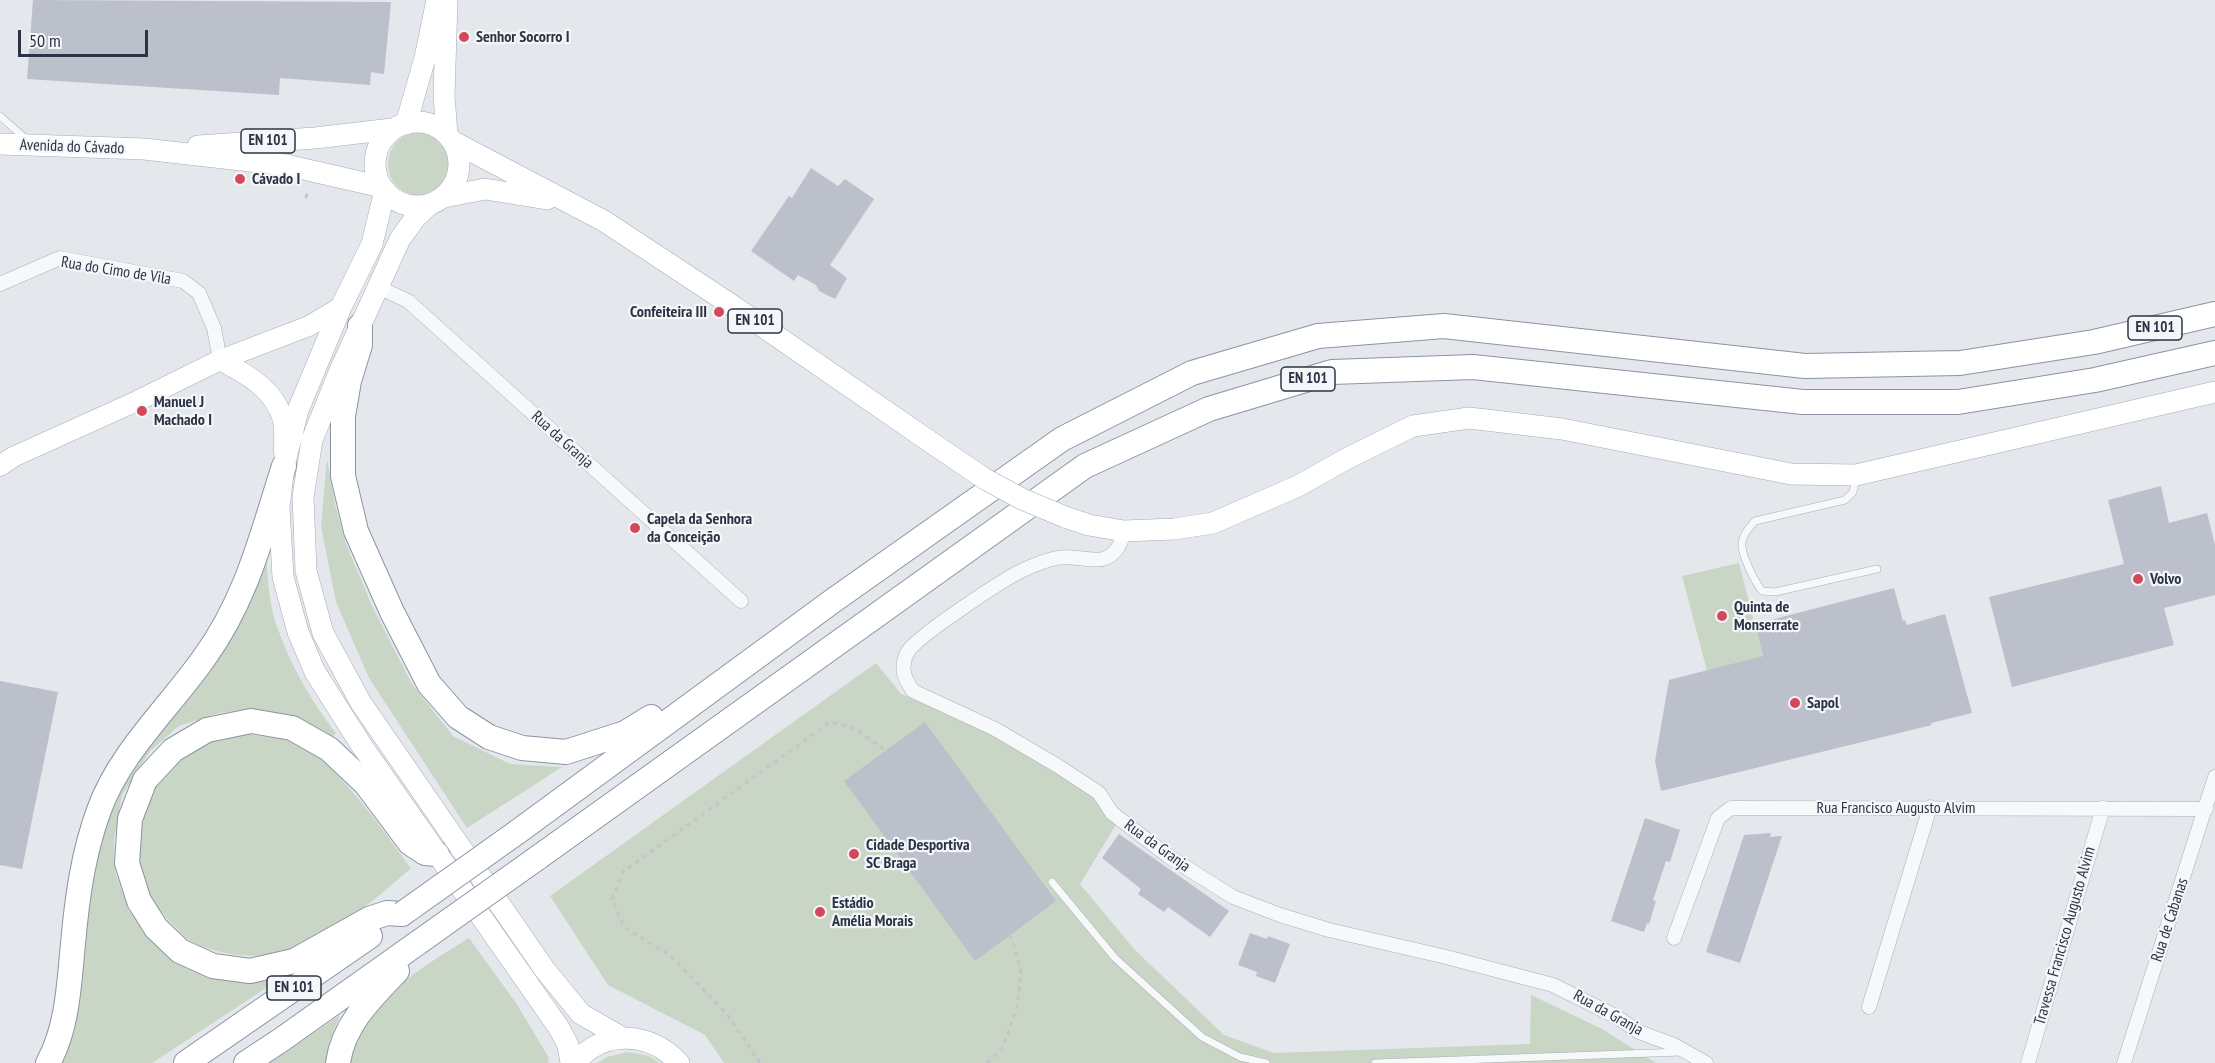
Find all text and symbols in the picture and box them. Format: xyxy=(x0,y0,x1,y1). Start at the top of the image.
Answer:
scale bar xyxy=(21,18,152,56)
place label: Senhor Socorro I xyxy=(476,27,570,47)
text: 50 m xyxy=(29,29,61,52)
marker: Senhor Socorro I xyxy=(457,30,471,44)
road number: EN 101 xyxy=(241,129,295,153)
street label: Avenida do Cávado xyxy=(19,136,125,158)
place label: Cávado I xyxy=(252,169,300,189)
marker: Cávado I xyxy=(233,172,247,186)
street label: Rua do Cimo de Vila xyxy=(60,253,172,289)
place label: Confeiteira III xyxy=(630,302,707,322)
marker: Confeiteira III xyxy=(712,305,726,319)
road number: EN 101 xyxy=(728,309,782,333)
road number: EN 101 xyxy=(2128,316,2182,340)
road number: EN 101 xyxy=(1281,367,1335,391)
place label: Manuel J Machado I xyxy=(154,392,212,430)
marker: Manuel J Machado I xyxy=(135,404,149,418)
street label: Rua da Granja xyxy=(527,407,597,473)
place label: Capela da Senhora da Conceição xyxy=(647,509,752,547)
marker: Capela da Senhora da Conceição xyxy=(628,521,642,535)
place label: Volvo xyxy=(2150,569,2181,589)
marker: Volvo xyxy=(2131,572,2145,586)
place label: Quinta de Monserrate xyxy=(1734,597,1799,635)
marker: Quinta de Monserrate xyxy=(1715,609,1729,623)
place label: Sapol xyxy=(1807,693,1839,713)
marker: Sapol xyxy=(1788,696,1802,710)
street label: Rua Francisco Augusto Alvim xyxy=(1817,798,1975,818)
street label: Rua da Granja xyxy=(1120,816,1194,876)
place label: Cidade Desportiva SC Braga xyxy=(866,835,970,873)
street label: Travessa Francisco Augusto Alvim xyxy=(2030,845,2100,1027)
marker: Cidade Desportiva SC Braga xyxy=(847,847,861,861)
street label: Rua de Cabanas xyxy=(2147,876,2193,964)
place label: Estádio Amélia Morais xyxy=(832,893,913,931)
marker: Estádio Amélia Morais xyxy=(813,905,827,919)
road number: EN 101 xyxy=(267,976,321,1000)
street label: Rua da Granja xyxy=(1570,986,1646,1040)

